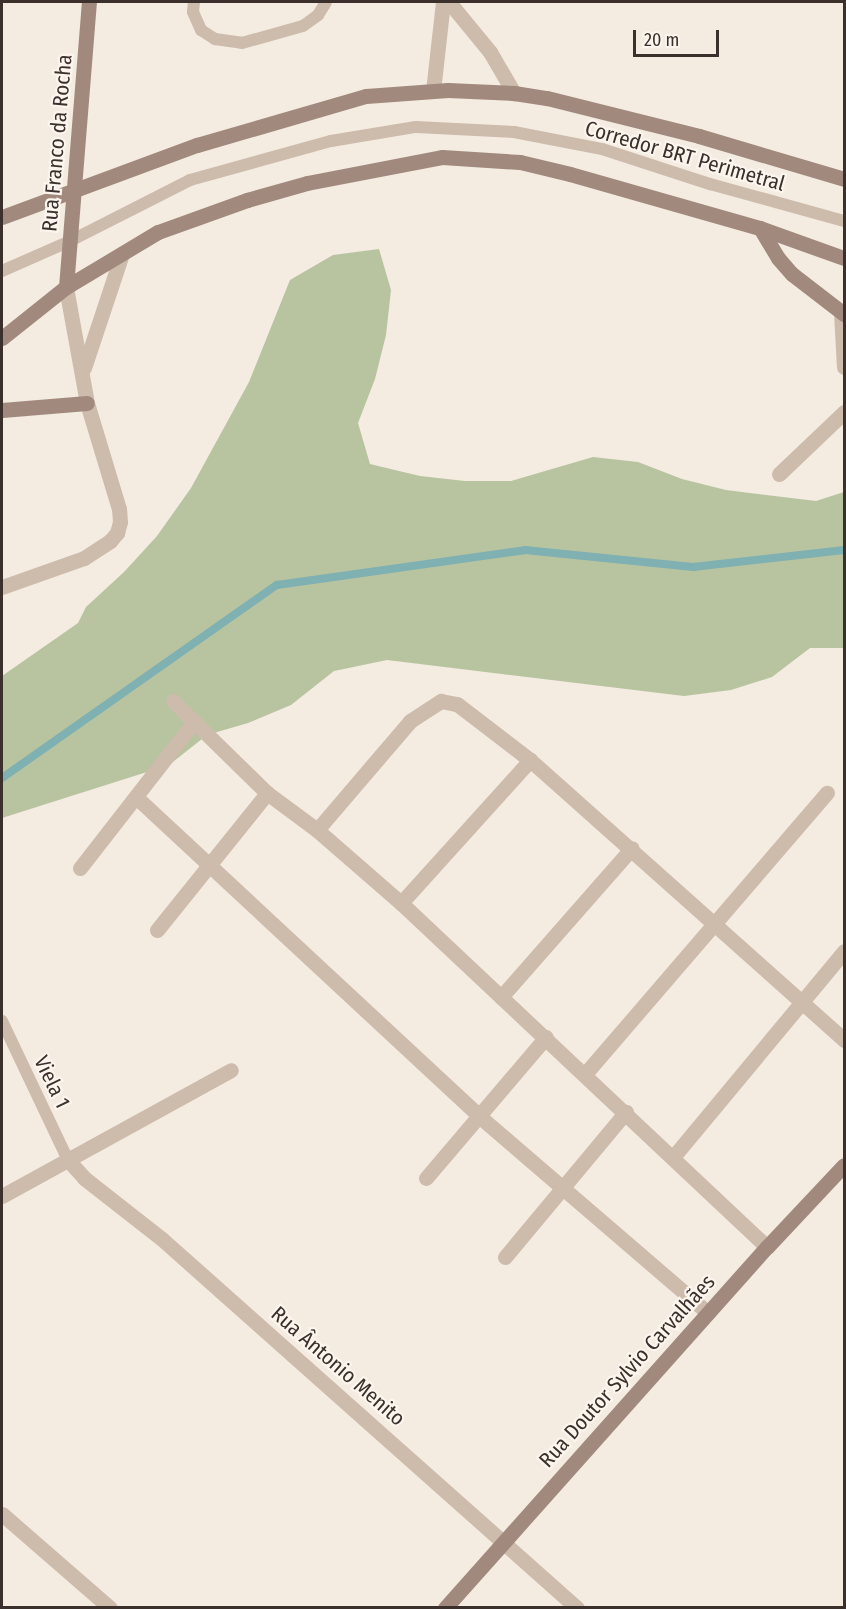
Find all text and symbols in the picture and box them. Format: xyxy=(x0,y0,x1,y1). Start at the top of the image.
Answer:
scale bar xyxy=(636,18,722,56)
text: 20 m xyxy=(644,29,679,51)
street label: Rua Franco da Rocha xyxy=(37,53,77,233)
street label: Corredor BRT Perimetral xyxy=(582,115,788,197)
street label: Viela 1 xyxy=(29,1052,75,1112)
street label: Rua Doutor Sylvio Carvalhães xyxy=(534,1269,720,1473)
street label: Rua Ântonio Menito xyxy=(266,1301,410,1431)

